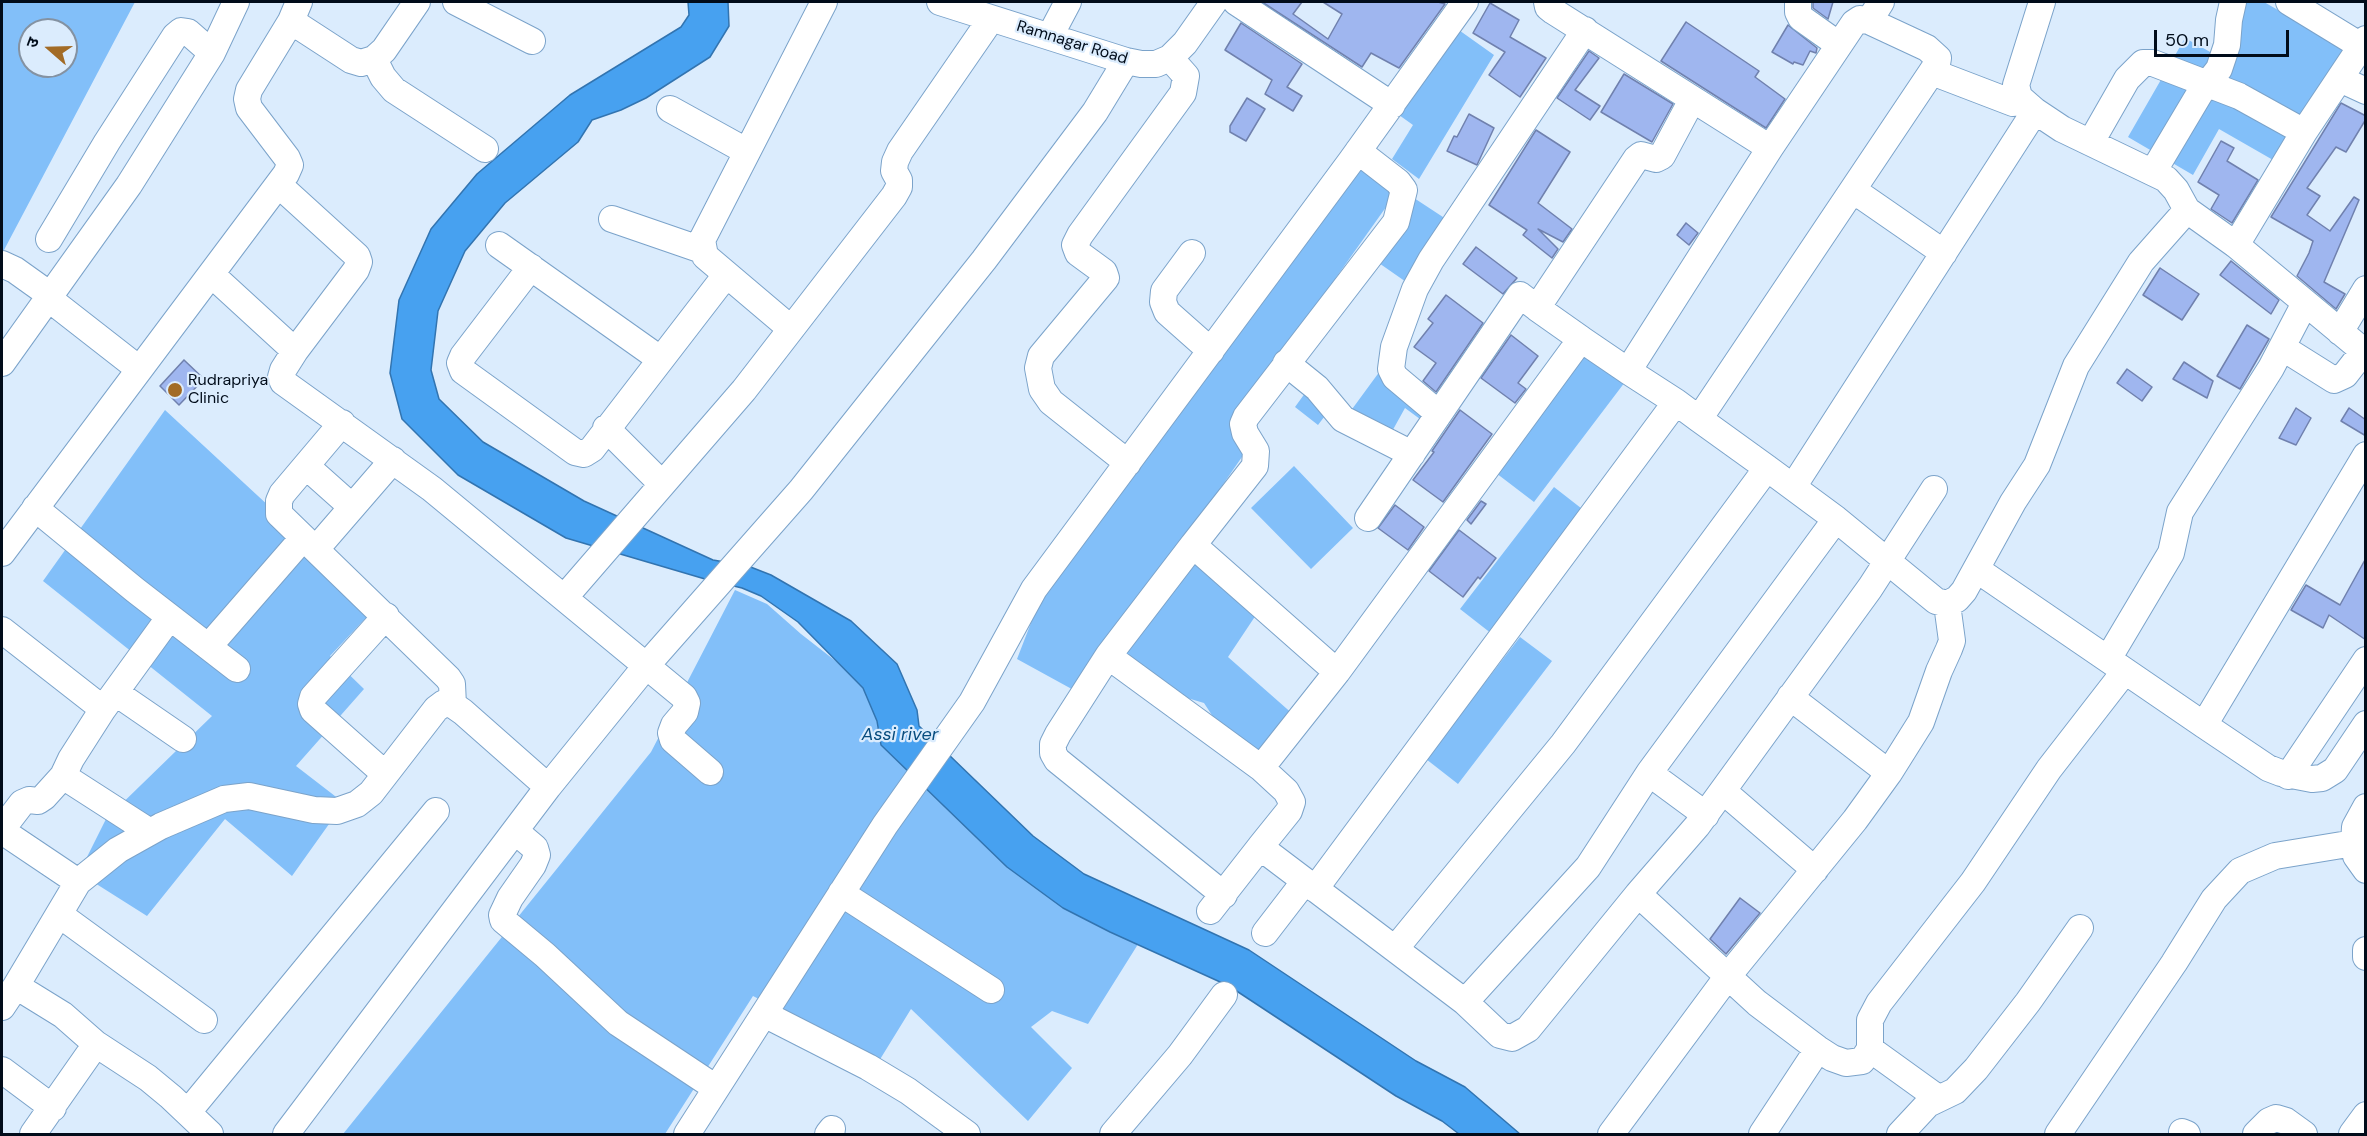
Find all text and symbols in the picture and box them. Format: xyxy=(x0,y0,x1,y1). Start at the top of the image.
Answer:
street label: Ramnagar Road xyxy=(1014,17,1130,69)
north arrow xyxy=(18,18,78,78)
scale bar xyxy=(2157,18,2292,56)
text: 50 m xyxy=(2165,28,2209,52)
text: उ xyxy=(21,34,44,50)
place label: Rudrapriya Clinic xyxy=(188,371,268,409)
marker: Rudrapriya Clinic xyxy=(166,381,184,399)
water label: Assi river xyxy=(862,724,938,746)

